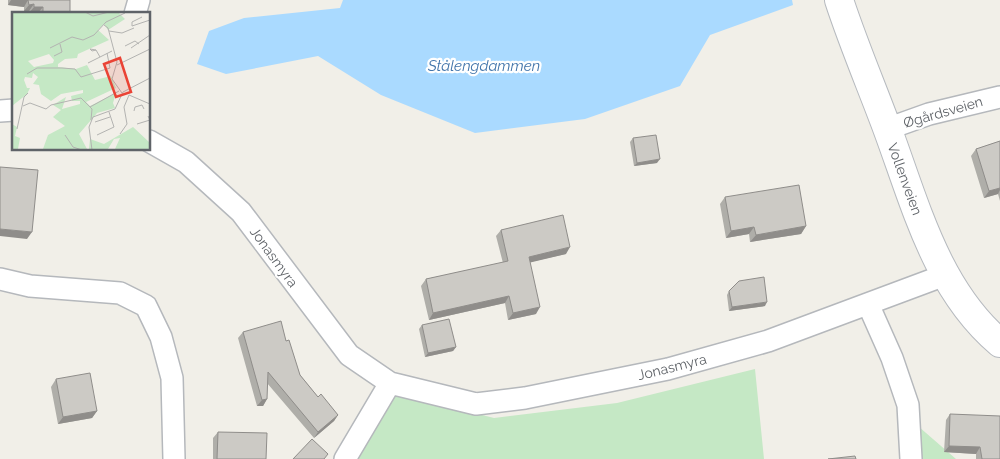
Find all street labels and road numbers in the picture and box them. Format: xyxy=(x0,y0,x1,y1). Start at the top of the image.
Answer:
street label: Øgårdsveien xyxy=(902,93,984,131)
street label: Vollenveien xyxy=(885,141,925,217)
street label: Jonasmyra xyxy=(247,224,301,290)
street label: Jonasmyra xyxy=(636,351,708,383)

